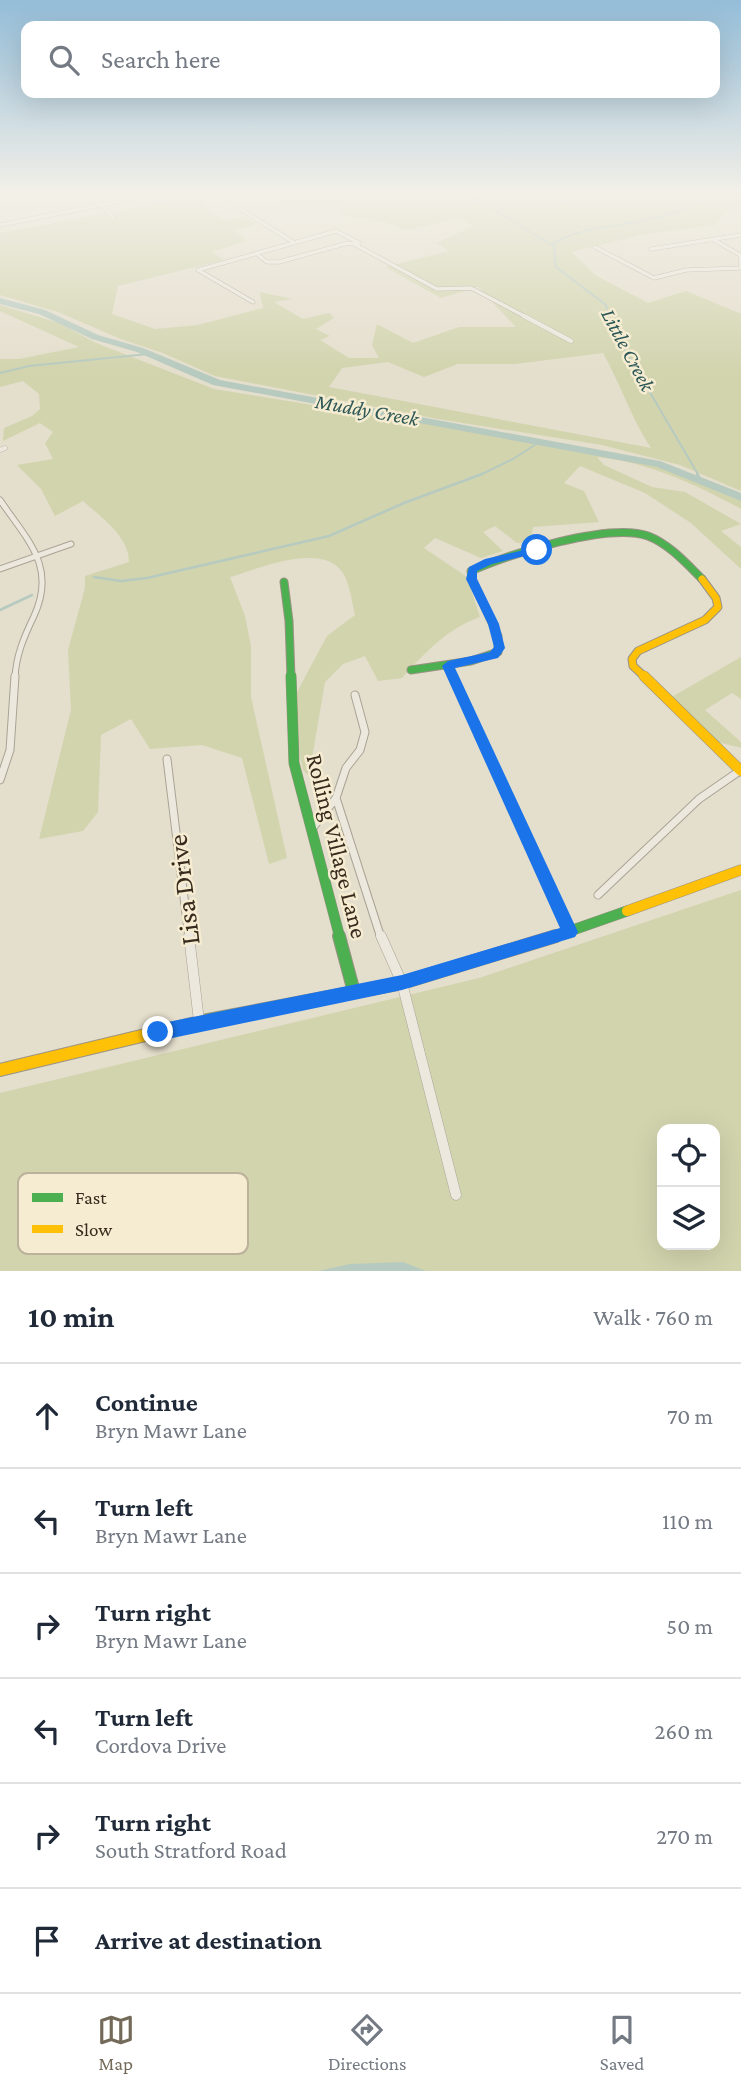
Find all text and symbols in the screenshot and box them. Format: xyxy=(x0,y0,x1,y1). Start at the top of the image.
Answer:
search box xyxy=(21,21,720,98)
icon: search xyxy=(45,41,83,79)
text: Search here xyxy=(101,45,220,74)
water label: Little Creek xyxy=(596,305,660,396)
water label: Muddy Creek xyxy=(312,389,421,431)
route start xyxy=(521,534,552,565)
street label: Rolling Village Lane xyxy=(302,751,373,941)
street label: Lisa Drive xyxy=(161,833,206,947)
route end xyxy=(142,1016,173,1047)
map controls xyxy=(657,1124,720,1250)
button: locate xyxy=(657,1124,720,1187)
legend xyxy=(18,1173,248,1254)
text: Fast xyxy=(75,1187,107,1208)
button: layers xyxy=(657,1187,720,1250)
text: Slow xyxy=(75,1219,112,1240)
text: 10 min xyxy=(28,1300,115,1333)
text: Walk · 760 m xyxy=(593,1304,713,1330)
text: Continue xyxy=(95,1388,198,1417)
icon: ahead xyxy=(28,1397,66,1435)
text: 70 m xyxy=(667,1403,713,1429)
text: Bryn Mawr Lane xyxy=(95,1417,247,1443)
text: Turn left xyxy=(95,1493,193,1522)
icon: left xyxy=(28,1502,66,1540)
text: 110 m xyxy=(662,1508,713,1534)
text: Bryn Mawr Lane xyxy=(95,1522,247,1548)
text: Turn right xyxy=(95,1598,211,1627)
icon: right xyxy=(28,1607,66,1645)
text: 50 m xyxy=(666,1613,713,1639)
text: Bryn Mawr Lane xyxy=(95,1627,247,1653)
text: Turn left xyxy=(95,1703,193,1732)
icon: left xyxy=(28,1712,66,1750)
text: 260 m xyxy=(655,1718,713,1744)
text: Cordova Drive xyxy=(95,1732,226,1758)
text: Turn right xyxy=(95,1808,211,1837)
icon: right xyxy=(28,1817,66,1855)
text: 270 m xyxy=(656,1823,713,1849)
text: South Stratford Road xyxy=(95,1837,287,1863)
icon: arrive xyxy=(28,1922,66,1960)
text: Arrive at destination xyxy=(95,1926,322,1955)
tab: Map xyxy=(97,2011,135,2074)
tab: Directions xyxy=(328,2011,407,2074)
tab: Saved xyxy=(600,2011,644,2074)

